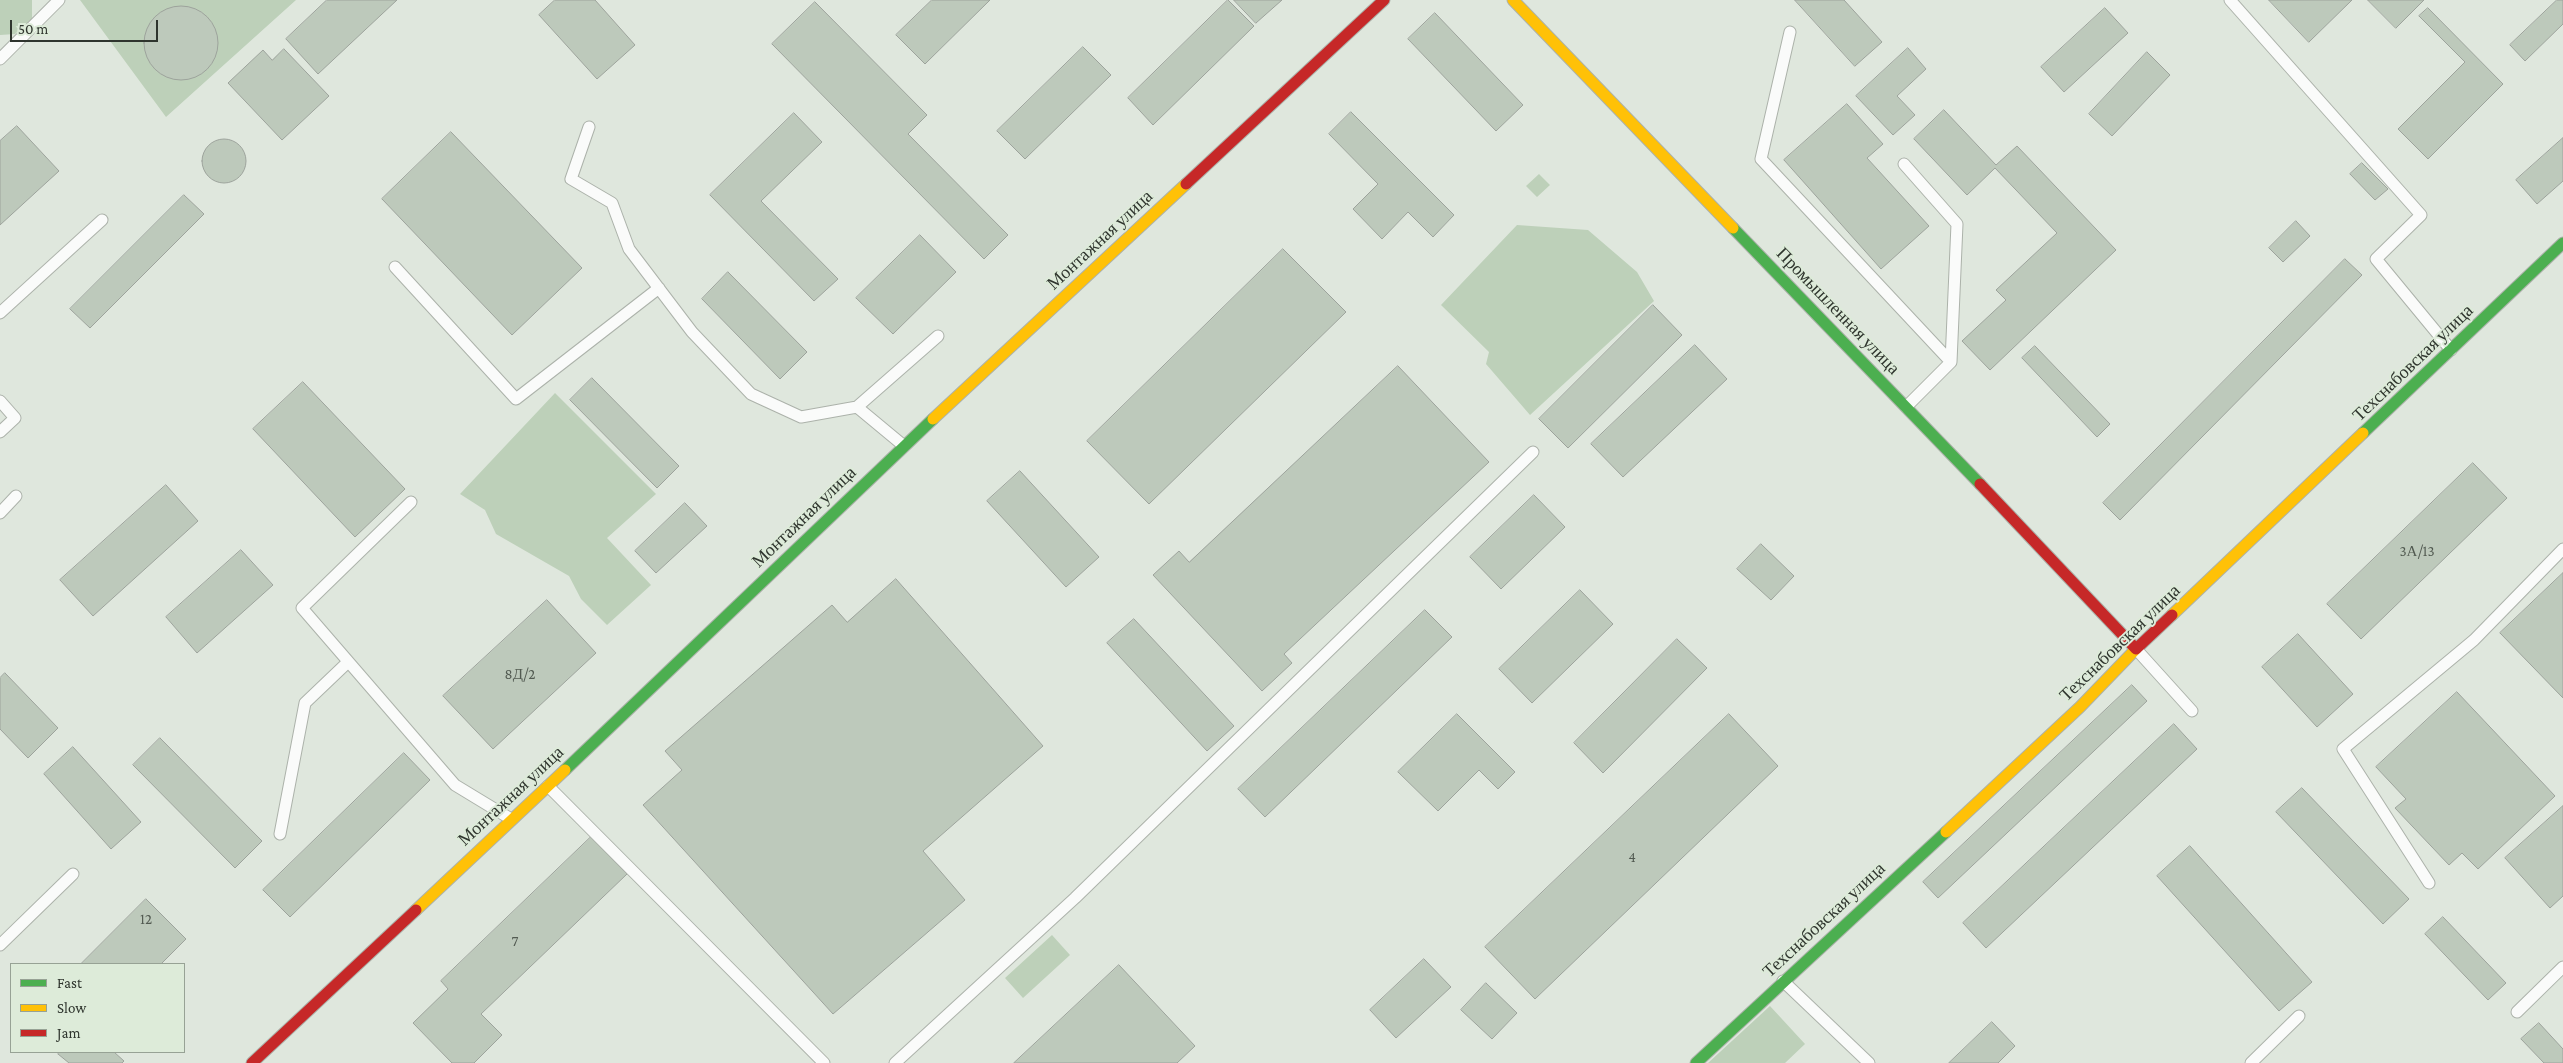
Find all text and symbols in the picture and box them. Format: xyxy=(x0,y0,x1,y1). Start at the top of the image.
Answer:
scale bar xyxy=(12,10,160,42)
text: 50 m xyxy=(18,21,48,37)
street label: Монтажная улица xyxy=(1043,186,1157,294)
street label: Промышленная улица xyxy=(1772,243,1904,379)
street label: Техснабовская улица xyxy=(2348,300,2478,426)
street label: Монтажная улица xyxy=(747,462,861,572)
house number: 3А/13 xyxy=(2399,542,2435,560)
street label: Техснабовская улица xyxy=(2055,580,2185,706)
house number: 8Д/2 xyxy=(505,665,535,683)
street label: Монтажная улица xyxy=(454,742,568,850)
house number: 4 xyxy=(1628,848,1636,866)
street label: Техснабовская улица xyxy=(1758,858,1890,982)
house number: 12 xyxy=(140,910,152,928)
house number: 7 xyxy=(512,932,518,950)
legend xyxy=(10,963,185,1053)
text: Fast xyxy=(57,975,82,991)
text: Slow xyxy=(57,1000,86,1016)
text: Jam xyxy=(57,1025,80,1041)

